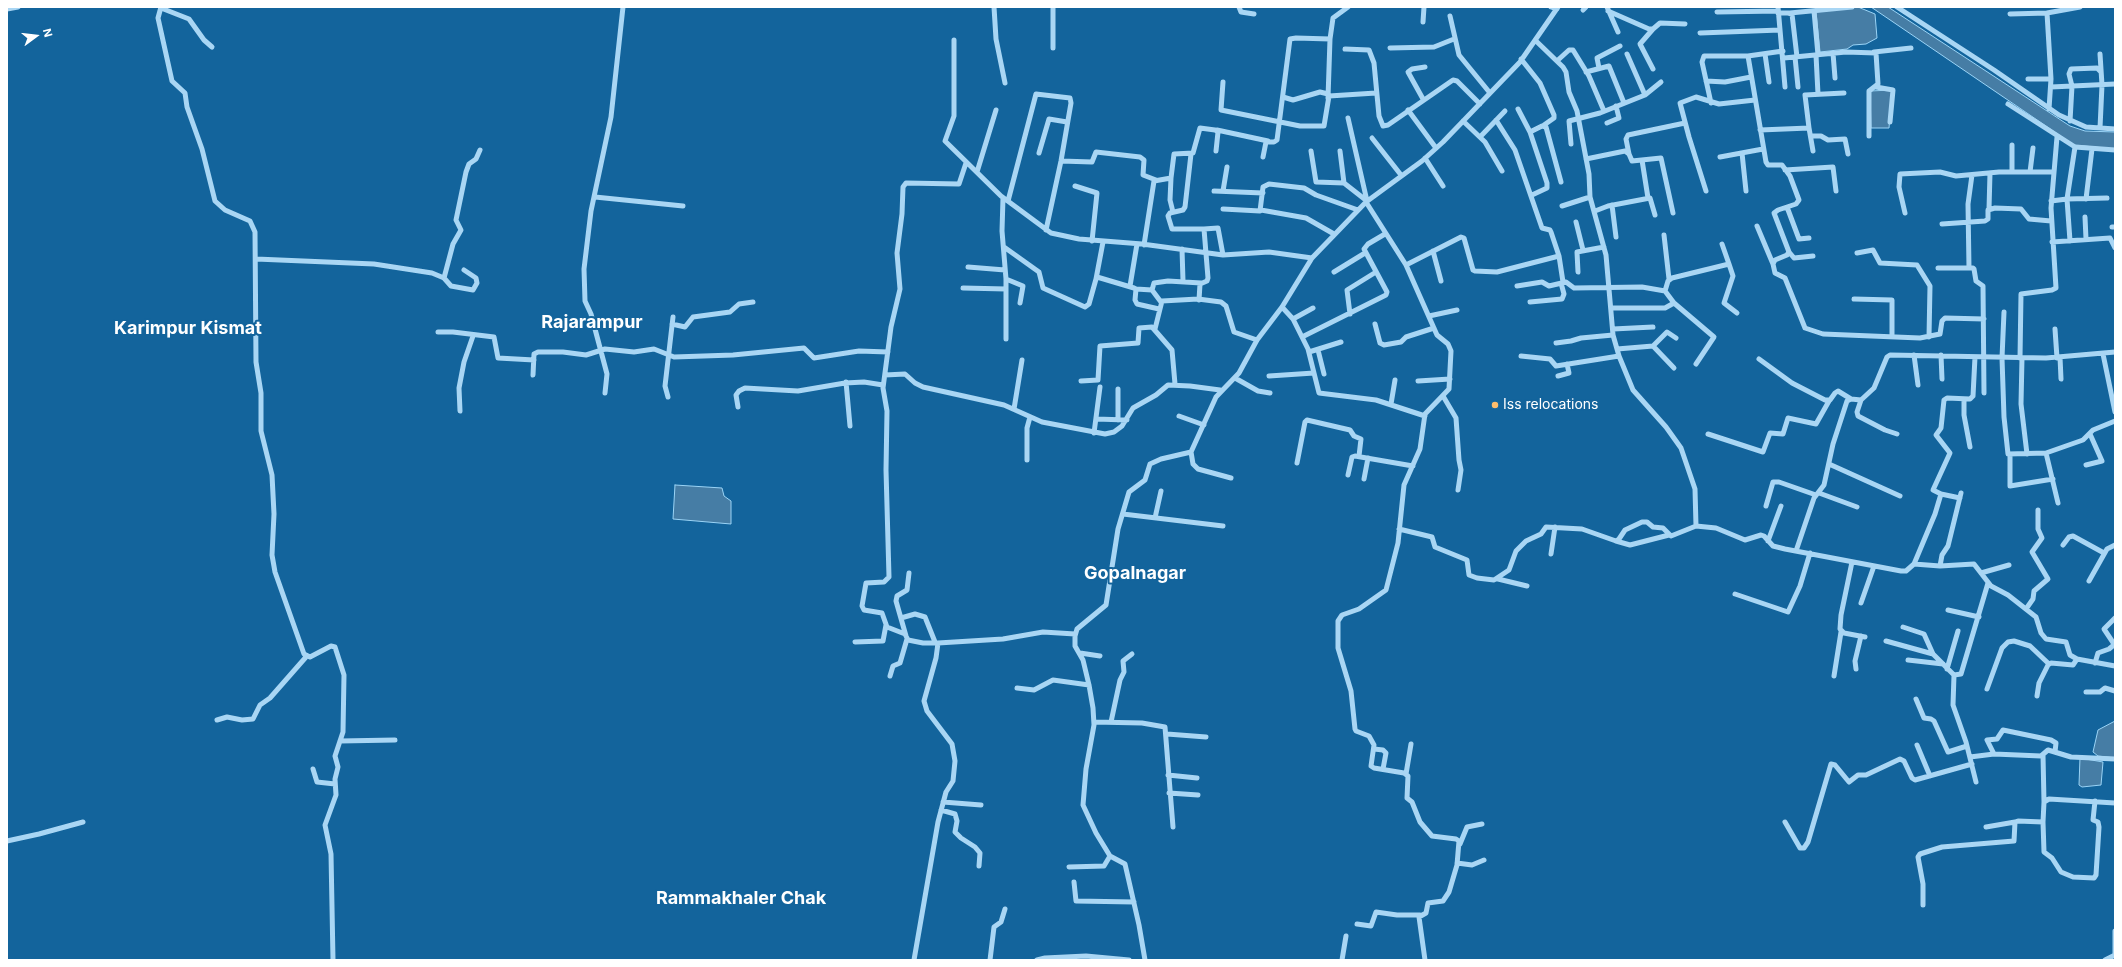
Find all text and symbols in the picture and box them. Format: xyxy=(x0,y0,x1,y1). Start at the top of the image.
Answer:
north arrow xyxy=(16,16,56,56)
text: N xyxy=(40,27,55,39)
district label: Rajarampur xyxy=(541,312,643,334)
district label: Karimpur Kismat xyxy=(114,318,262,340)
place label: Iss relocations xyxy=(1503,397,1598,413)
marker: Iss relocations xyxy=(1490,400,1500,410)
district label: Gopalnagar xyxy=(1084,563,1186,585)
district label: Rammakhaler Chak xyxy=(656,888,826,910)

